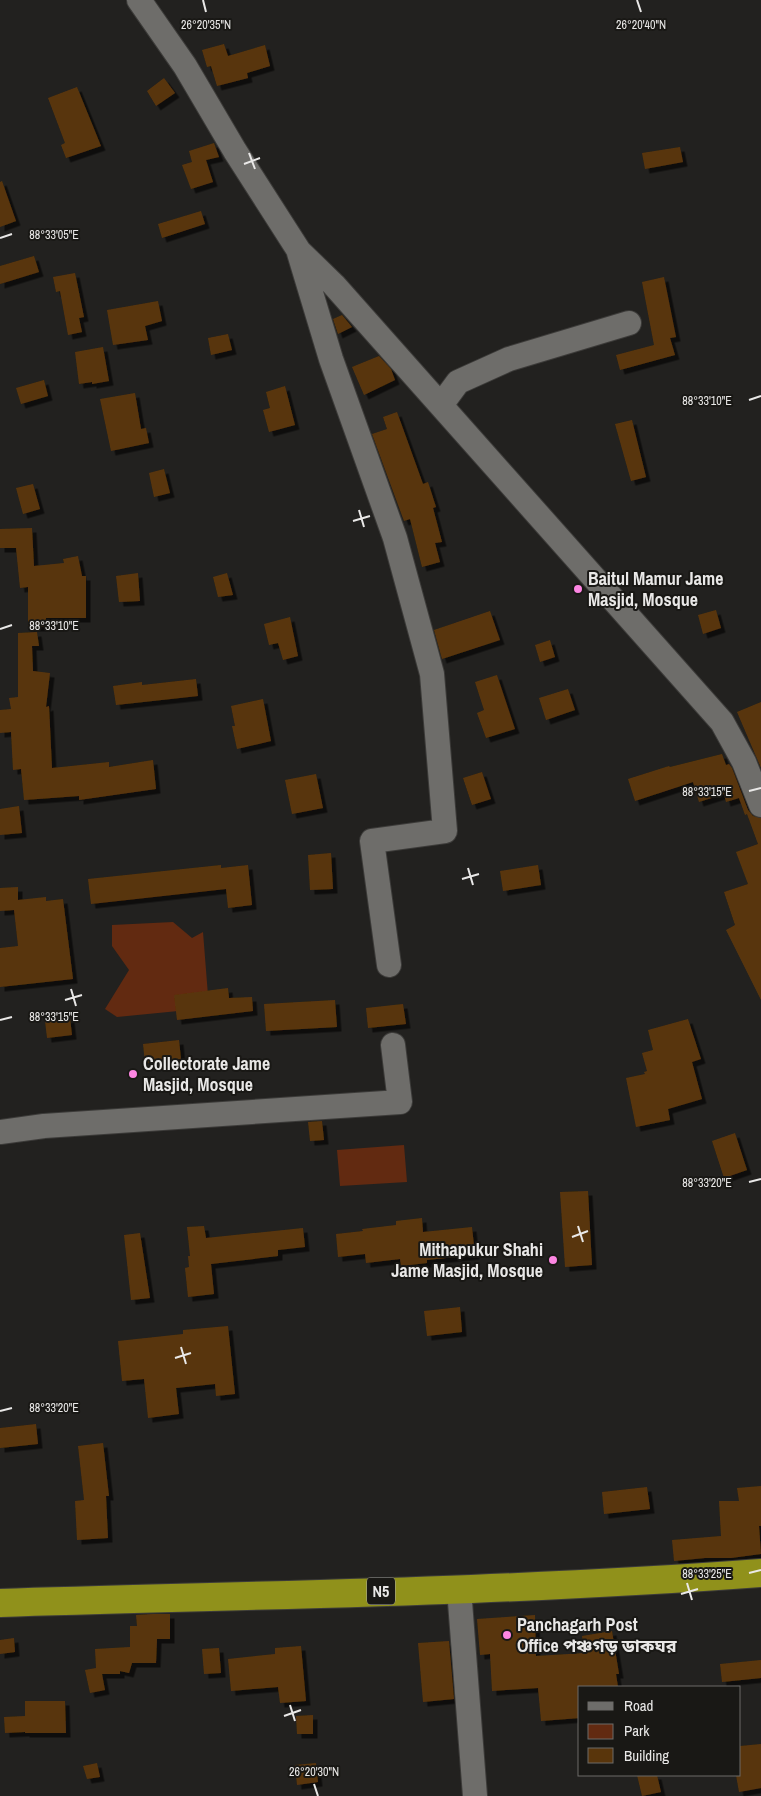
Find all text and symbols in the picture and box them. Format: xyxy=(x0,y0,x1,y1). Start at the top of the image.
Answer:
text: 26°20'35"N xyxy=(181,17,231,33)
text: 26°20'40"N xyxy=(616,17,666,33)
text: 88°33'05"E xyxy=(29,227,79,243)
text: 88°33'10"E xyxy=(682,393,732,409)
place label: Baitul Mamur Jame Masjid, Mosque xyxy=(588,566,723,612)
marker: Baitul Mamur Jame Masjid, Mosque xyxy=(572,583,584,595)
text: 88°33'10"E xyxy=(29,618,79,634)
text: 88°33'15"E xyxy=(682,784,732,800)
text: 88°33'15"E xyxy=(29,1009,79,1025)
place label: Collectorate Jame Masjid, Mosque xyxy=(143,1051,270,1097)
marker: Collectorate Jame Masjid, Mosque xyxy=(127,1068,139,1080)
text: 88°33'20"E xyxy=(682,1175,732,1191)
place label: Mithapukur Shahi Jame Masjid, Mosque xyxy=(391,1237,543,1283)
marker: Mithapukur Shahi Jame Masjid, Mosque xyxy=(547,1254,559,1266)
text: 88°33'20"E xyxy=(29,1400,79,1416)
text: 88°33'25"E xyxy=(682,1566,732,1582)
road number: N5 xyxy=(367,1578,395,1604)
place label: Panchagarh Post Office পঞ্চগড় ডাকঘর xyxy=(517,1612,678,1658)
marker: Panchagarh Post Office পঞ্চগড় ডাকঘর xyxy=(501,1629,513,1641)
legend xyxy=(578,1686,741,1776)
text: Road xyxy=(624,1695,653,1716)
text: Park xyxy=(624,1720,650,1741)
text: Building xyxy=(624,1745,669,1766)
text: 26°20'30"N xyxy=(289,1764,339,1780)

